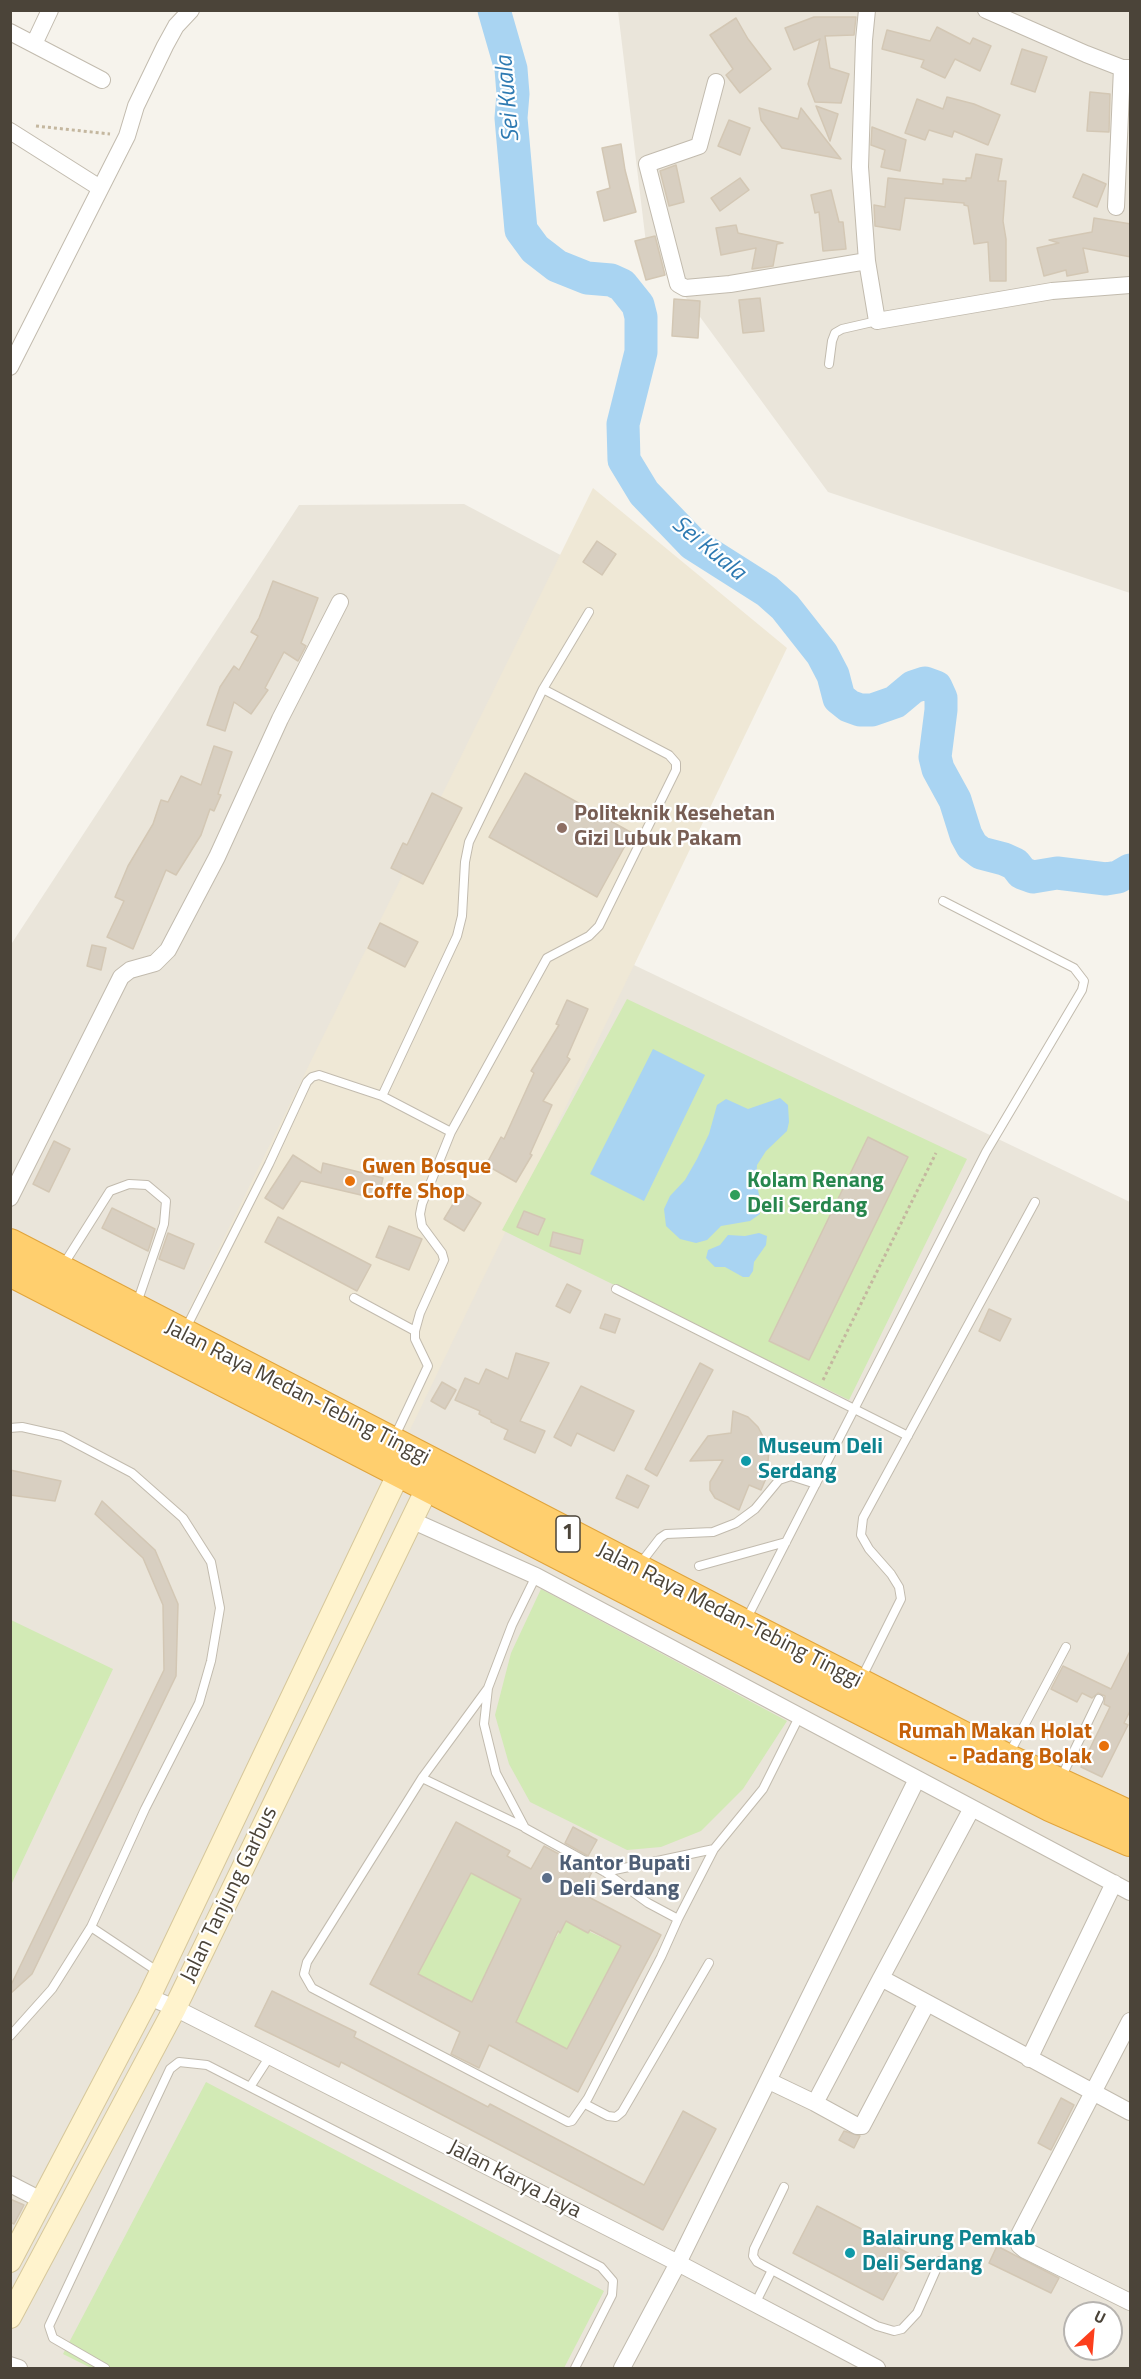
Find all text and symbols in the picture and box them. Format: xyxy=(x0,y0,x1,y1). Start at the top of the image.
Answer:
water label: Sei Kuala xyxy=(491,55,527,143)
water label: Sei Kuala xyxy=(665,511,751,587)
place label: Politeknik Kesehetan Gizi Lubuk Pakam xyxy=(574,802,775,854)
marker: Politeknik Kesehetan Gizi Lubuk Pakam xyxy=(555,821,569,835)
place label: Gwen Bosque Coffe Shop xyxy=(362,1155,491,1206)
place label: Kolam Renang Deli Serdang xyxy=(747,1169,884,1220)
marker: Gwen Bosque Coffe Shop xyxy=(343,1174,357,1188)
marker: Kolam Renang Deli Serdang xyxy=(728,1188,742,1202)
street label: Jalan Raya Medan-Tebing Tinggi xyxy=(160,1315,434,1471)
place label: Museum Deli Serdang xyxy=(758,1435,883,1486)
marker: Museum Deli Serdang xyxy=(739,1454,753,1468)
road number: 1 xyxy=(556,1516,580,1552)
street label: Jalan Raya Medan-Tebing Tinggi xyxy=(592,1538,866,1694)
place label: Rumah Makan Holat - Padang Bolak xyxy=(898,1720,1092,1772)
marker: Rumah Makan Holat - Padang Bolak xyxy=(1097,1739,1111,1753)
street label: Jalan Tanjung Garbus xyxy=(176,1803,284,1987)
place label: Kantor Bupati Deli Serdang xyxy=(559,1852,691,1904)
marker: Kantor Bupati Deli Serdang xyxy=(540,1871,554,1885)
street label: Jalan Karya Jaya xyxy=(443,2135,585,2225)
place label: Balairung Pemkab Deli Serdang xyxy=(862,2227,1036,2278)
marker: Balairung Pemkab Deli Serdang xyxy=(843,2246,857,2260)
north arrow xyxy=(1063,2301,1123,2361)
text: U xyxy=(1090,2304,1110,2330)

